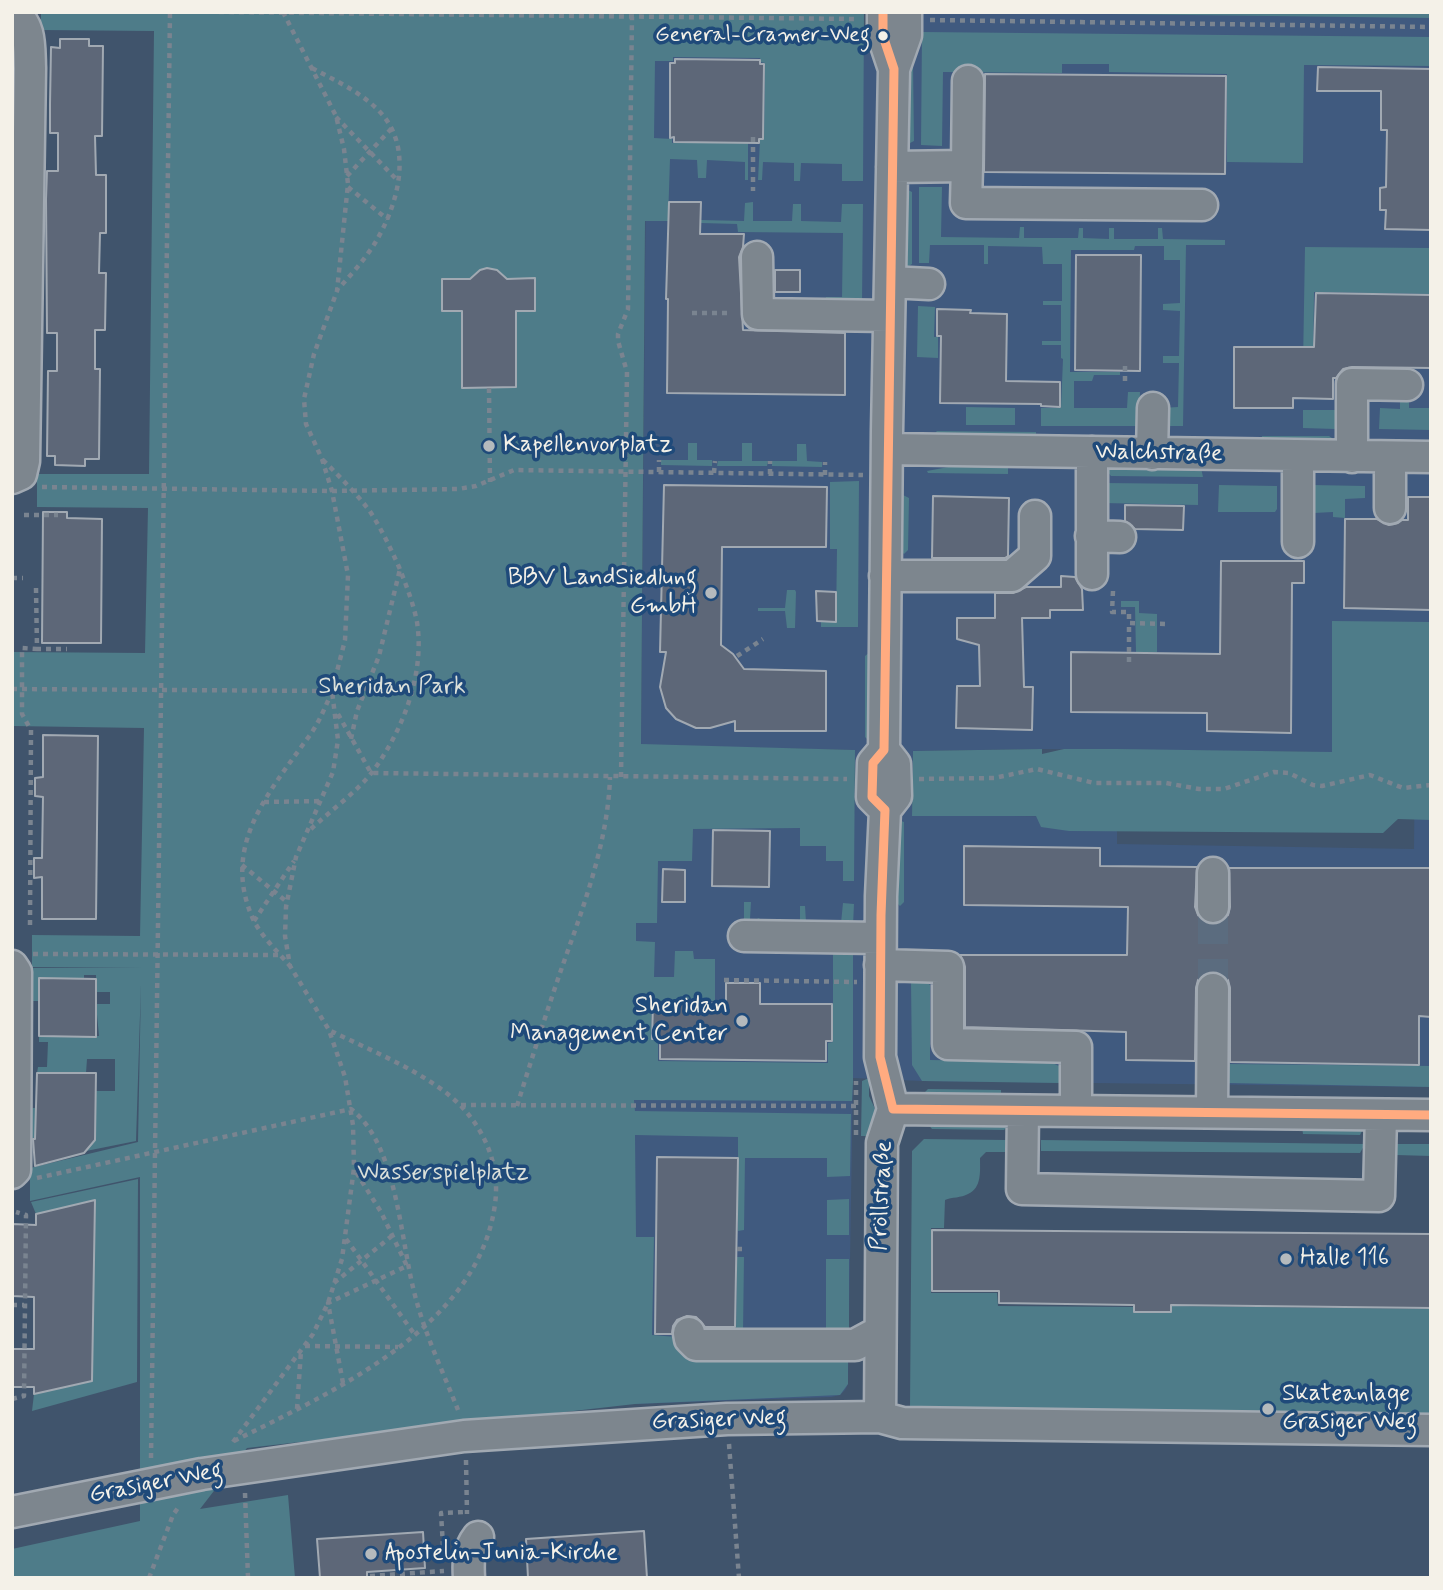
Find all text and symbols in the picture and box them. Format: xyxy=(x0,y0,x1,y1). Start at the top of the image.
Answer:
place label: General-Cramer-Weg xyxy=(655,23,870,49)
marker: General-Cramer-Weg xyxy=(876,29,890,43)
place label: Kapellenvorplatz xyxy=(503,432,672,460)
marker: Kapellenvorplatz xyxy=(481,438,497,454)
street label: Walchstraße xyxy=(1095,438,1223,470)
place label: BBV LandSiedlung GmbH xyxy=(508,565,697,621)
marker: BBV LandSiedlung GmbH xyxy=(703,585,719,601)
park label: Sheridan Park xyxy=(318,674,466,702)
place label: Sheridan Management Center xyxy=(510,993,728,1049)
marker: Sheridan Management Center xyxy=(734,1013,750,1029)
street label: Pröllstraße xyxy=(866,1140,900,1252)
park label: Wasserspielplatz xyxy=(357,1160,529,1188)
place label: Halle 116 xyxy=(1300,1245,1389,1273)
marker: Halle 116 xyxy=(1278,1251,1294,1267)
place label: Skateanlage Grasiger Weg xyxy=(1282,1381,1417,1437)
marker: Skateanlage Grasiger Weg xyxy=(1260,1401,1276,1417)
street label: Grasiger Weg xyxy=(651,1404,787,1438)
street label: Grasiger Weg xyxy=(87,1457,225,1511)
place label: Apostelin-Junia-Kirche xyxy=(385,1540,618,1568)
marker: Apostelin-Junia-Kirche xyxy=(363,1546,379,1562)

